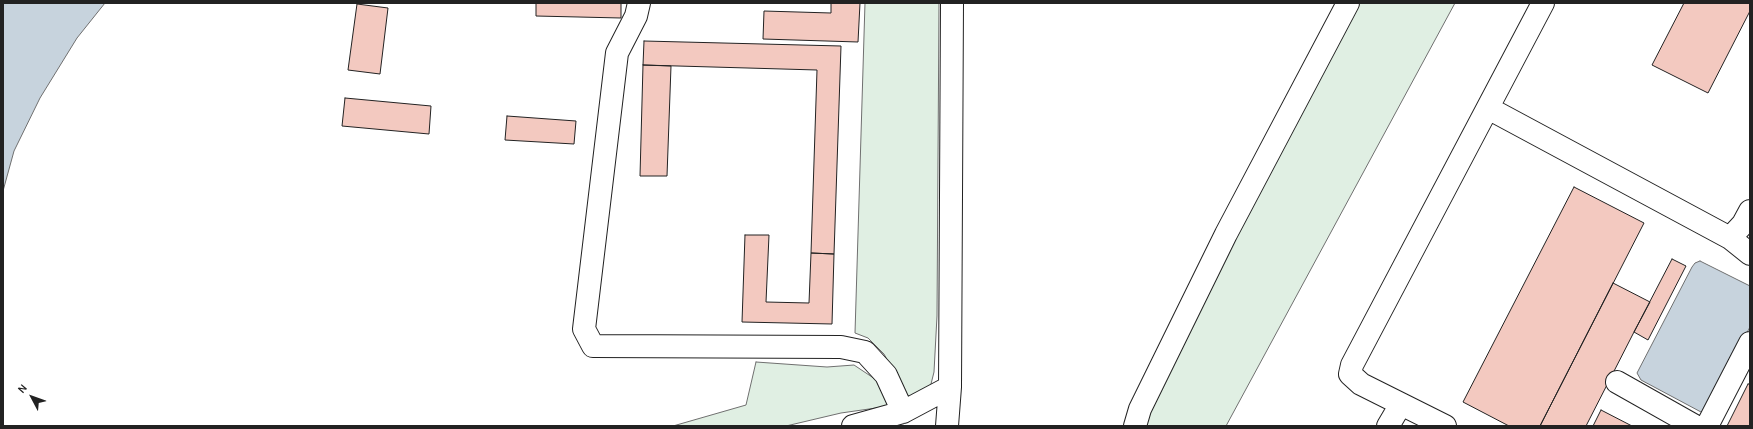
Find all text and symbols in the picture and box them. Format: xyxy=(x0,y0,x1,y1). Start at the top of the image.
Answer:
north arrow xyxy=(12,377,52,417)
text: N xyxy=(15,382,30,396)

